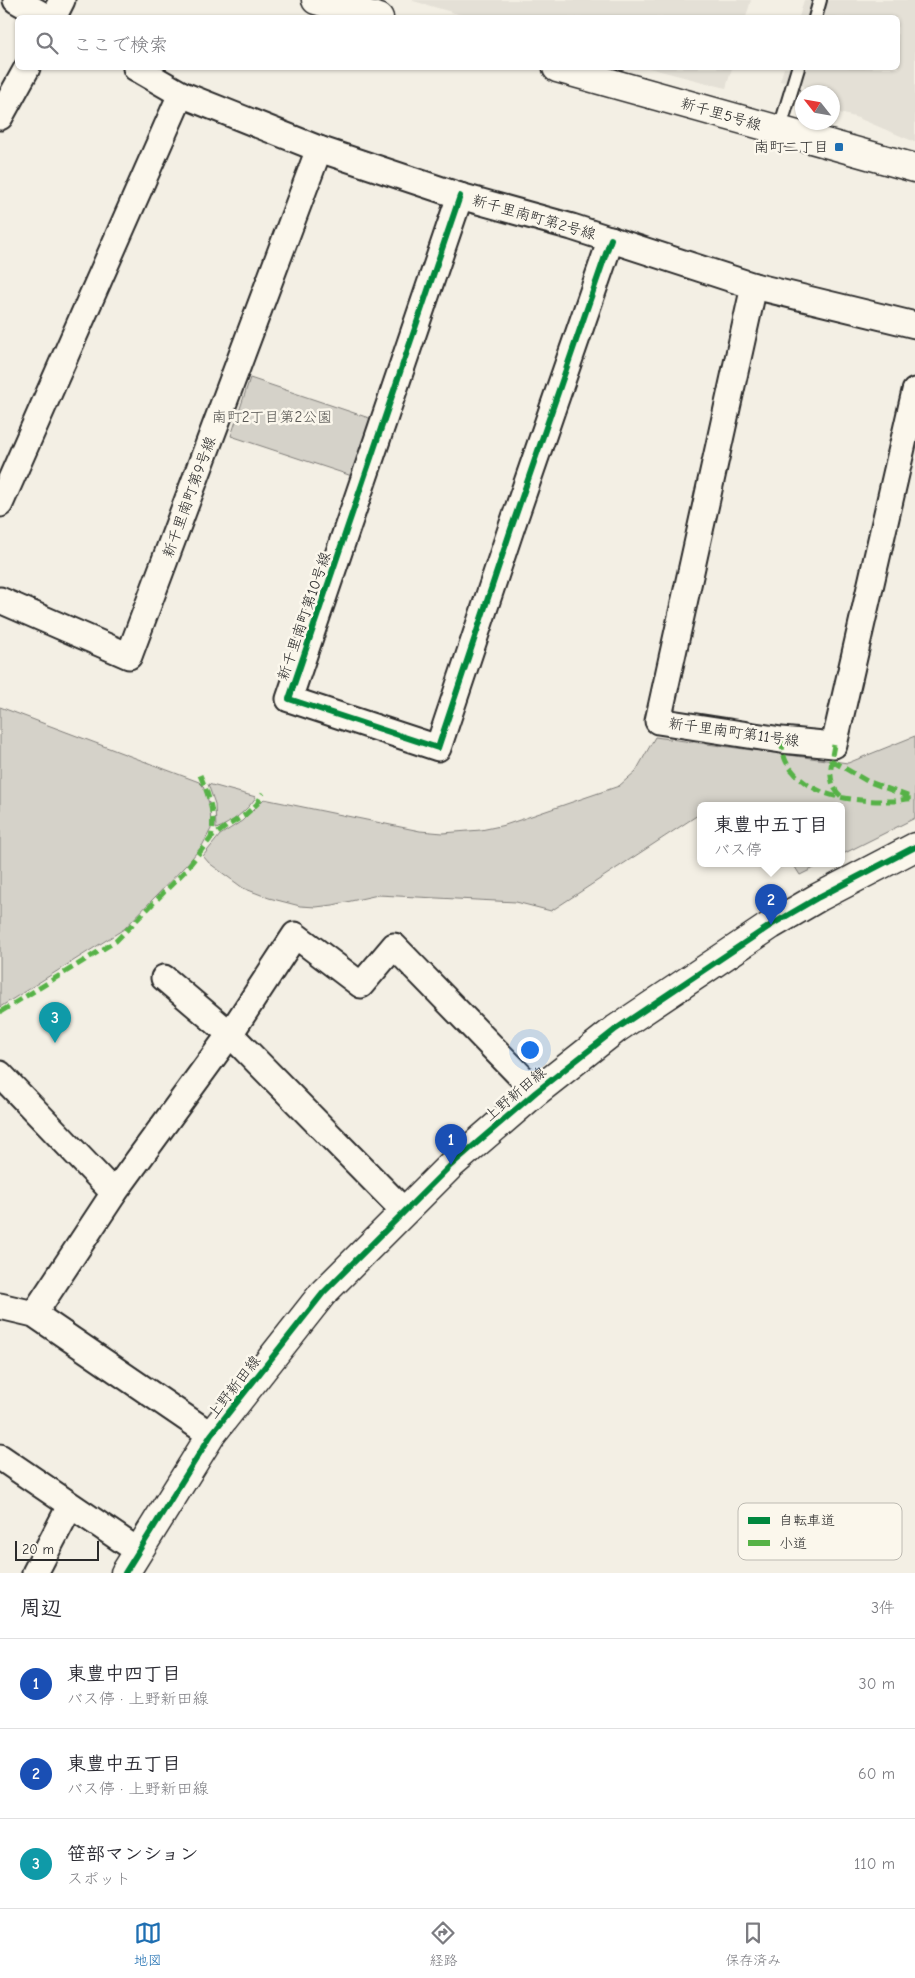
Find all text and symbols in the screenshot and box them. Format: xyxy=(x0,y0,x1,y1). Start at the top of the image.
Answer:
search box xyxy=(15,15,900,70)
icon: search xyxy=(33,29,61,57)
text: ここで検索 xyxy=(73,34,168,56)
north arrow xyxy=(795,85,840,130)
street label: 新千里5号線 xyxy=(679,94,763,134)
place label: 南町二丁目 xyxy=(754,138,829,156)
marker: 南町二丁目 xyxy=(833,141,845,153)
street label: 新千里南町第2号線 xyxy=(470,191,598,243)
park label: 南町2丁目第2公園 xyxy=(212,408,332,426)
street label: 新千里南町第9号線 xyxy=(159,434,219,560)
street label: 新千里南町第10号線 xyxy=(274,549,334,683)
street label: 新千里南町第11号線 xyxy=(667,714,801,750)
popup xyxy=(697,802,845,867)
text: 東豊中五丁目 xyxy=(714,814,828,836)
text: バス停 xyxy=(714,841,762,859)
pin: 2 xyxy=(755,884,787,925)
pin: 3 xyxy=(39,1002,71,1043)
your location xyxy=(517,1037,543,1063)
street label: 上野新田線 xyxy=(480,1063,550,1125)
pin: 1 xyxy=(435,1124,467,1165)
street label: 上野新田線 xyxy=(204,1352,264,1422)
legend xyxy=(738,1503,902,1560)
text: 自転車道 xyxy=(779,1512,835,1529)
text: 小道 xyxy=(779,1535,807,1552)
scale bar xyxy=(15,1538,99,1561)
text: 20 m xyxy=(22,1541,54,1558)
text: 周辺 xyxy=(20,1596,62,1620)
text: 3件 xyxy=(871,1599,895,1617)
text: 東豊中四丁目 xyxy=(67,1663,181,1685)
text: 1 xyxy=(33,1675,39,1693)
text: 30 m xyxy=(859,1675,895,1693)
text: バス停 · 上野新田線 xyxy=(67,1690,209,1708)
text: 東豊中五丁目 xyxy=(67,1753,181,1775)
text: 2 xyxy=(32,1765,40,1783)
text: 60 m xyxy=(858,1765,895,1783)
text: バス停 · 上野新田線 xyxy=(67,1780,209,1798)
text: 笹部マンション xyxy=(67,1843,198,1865)
text: 3 xyxy=(32,1855,40,1873)
text: 110 m xyxy=(854,1855,895,1873)
text: スポット xyxy=(67,1870,131,1888)
tab: 地図 xyxy=(134,1919,162,1969)
tab: 経路 xyxy=(429,1919,457,1969)
tab: 保存済み xyxy=(725,1919,781,1969)

